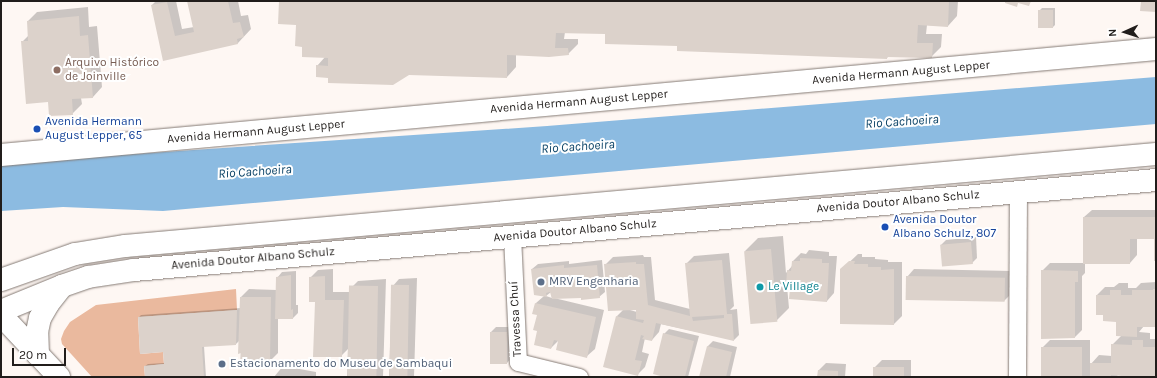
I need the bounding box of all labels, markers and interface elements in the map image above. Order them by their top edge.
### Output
north arrow [1105,12,1145,52]
text: N [1106,28,1119,37]
place label: Arquivo Histórico de Joinville [65,56,159,84]
street label: Avenida Hermann August Lepper [812,58,990,88]
marker: Arquivo Histórico de Joinville [52,65,62,75]
street label: Avenida Hermann August Lepper [490,87,668,117]
water label: Rio Cachoeira [865,112,939,132]
place label: Avenida Hermann August Lepper, 65 [45,115,142,143]
street label: Avenida Hermann August Lepper [167,117,345,147]
marker: Avenida Hermann August Lepper, 65 [32,124,42,134]
water label: Rio Cachoeira [541,137,615,157]
water label: Rio Cachoeira [218,162,292,182]
street label: Avenida Doutor Albano Schulz [816,188,980,216]
place label: Avenida Doutor Albano Schulz, 807 [893,213,996,241]
street label: Avenida Doutor Albano Schulz [493,217,657,245]
marker: Avenida Doutor Albano Schulz, 807 [880,222,890,232]
street label: Avenida Doutor Albano Schulz [171,245,335,273]
place label: MRV Engenharia [549,275,639,289]
marker: MRV Engenharia [536,277,546,287]
place label: Le Village [768,280,819,294]
street label: Travessa Chuí [507,281,525,357]
marker: Le Village [755,282,765,292]
scale bar [14,340,68,366]
text: 20 m [19,348,47,362]
place label: Estacionamento do Museu de Sambaqui [230,357,452,371]
marker: Estacionamento do Museu de Sambaqui [217,359,227,369]

